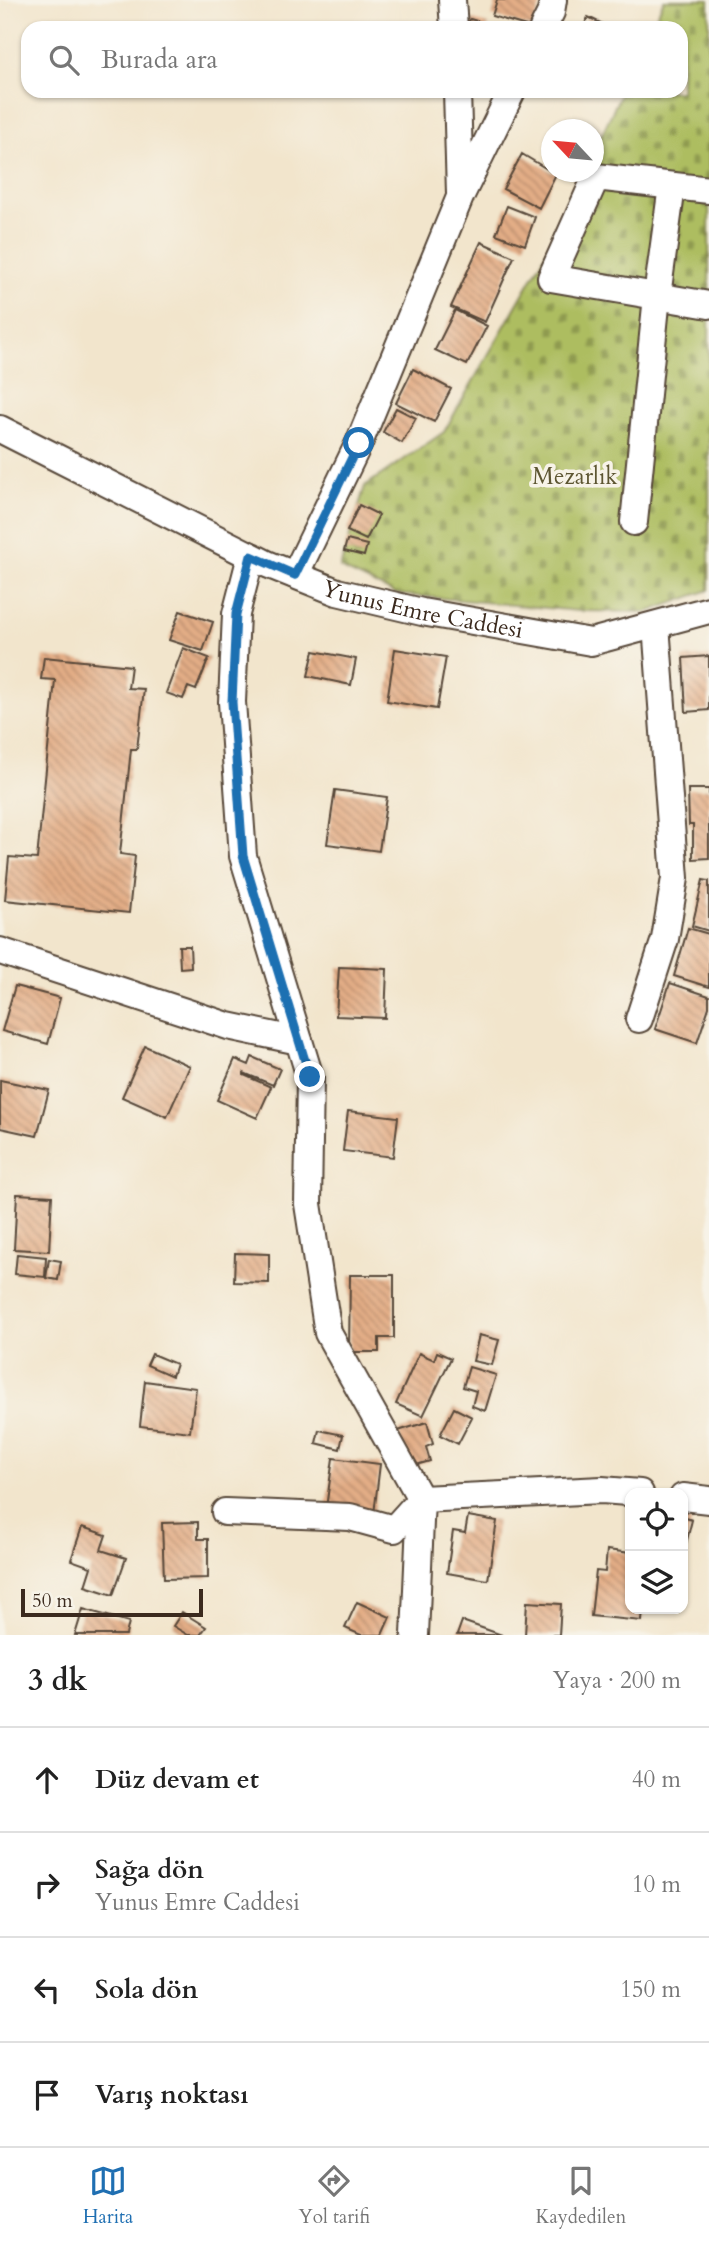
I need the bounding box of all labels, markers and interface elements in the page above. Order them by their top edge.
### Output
search box [21,21,688,98]
icon: search [45,41,83,79]
text: Burada ara [101,42,218,77]
north arrow [541,119,604,182]
route start [343,427,374,458]
park label: Mezarlık [532,461,618,492]
street label: Yunus Emre Caddesi [317,572,526,645]
route end [294,1061,325,1092]
map controls [625,1488,688,1614]
button: locate [625,1488,688,1551]
button: layers [625,1551,688,1614]
scale bar [21,1586,203,1618]
text: 50 m [32,1588,73,1614]
text: 3 dk [28,1660,87,1701]
text: Yaya · 200 m [553,1665,681,1696]
icon: ahead [28,1761,66,1799]
text: Düz devam et [95,1762,259,1797]
text: 40 m [632,1764,681,1795]
text: Sağa dön [95,1852,204,1887]
icon: right [28,1866,66,1904]
text: 10 m [632,1869,681,1900]
text: Yunus Emre Caddesi [95,1887,300,1918]
icon: left [28,1971,66,2009]
text: Sola dön [95,1972,198,2007]
text: 150 m [620,1974,681,2005]
icon: arrive [28,2076,66,2114]
text: Varış noktası [95,2077,248,2112]
tab: Harita [83,2162,133,2230]
tab: Yol tarifi [299,2162,370,2230]
tab: Kaydedilen [535,2162,626,2230]

